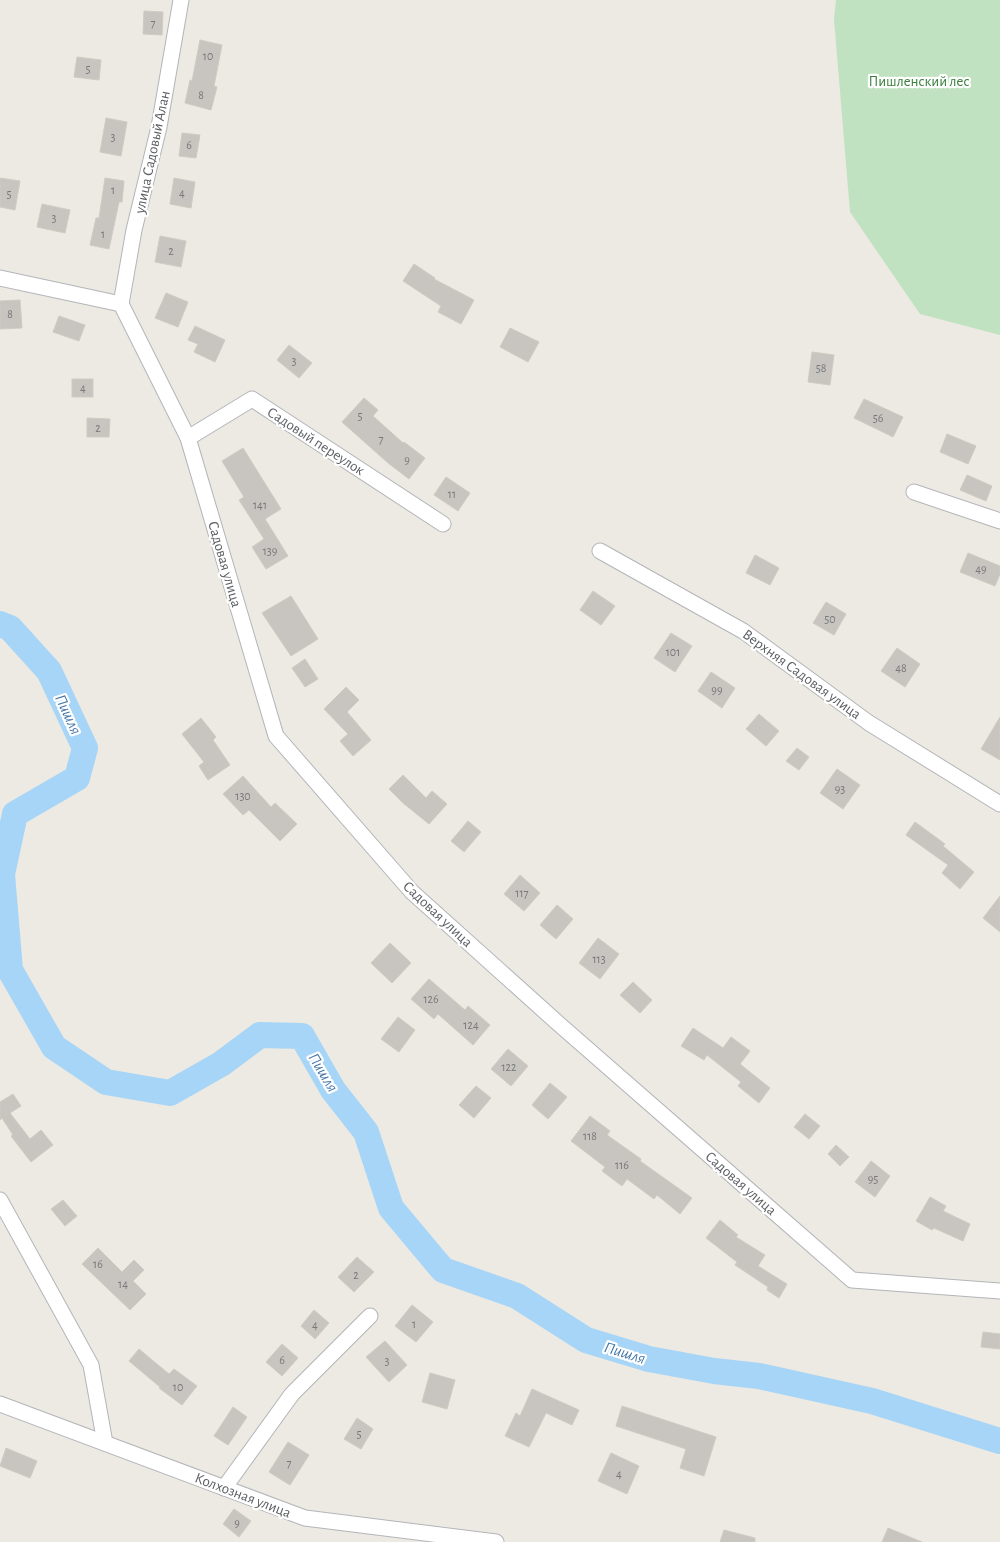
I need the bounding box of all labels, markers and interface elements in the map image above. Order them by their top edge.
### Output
house number: 7 [150,17,156,29]
house number: 10 [203,50,213,62]
house number: 5 [85,63,91,75]
park label: Пишленский лес [868,74,970,89]
street label: улица Садовый Алан [132,89,173,216]
house number: 8 [198,89,204,101]
house number: 3 [111,131,116,143]
house number: 6 [186,139,192,151]
house number: 1 [111,184,115,196]
house number: 4 [179,187,185,199]
house number: 5 [6,188,12,200]
house number: 3 [52,212,57,224]
house number: 1 [101,228,105,240]
house number: 2 [168,245,174,257]
house number: 8 [7,308,13,320]
house number: 3 [292,355,297,367]
house number: 58 [816,362,827,374]
house number: 4 [80,382,86,394]
street label: Садовый переулок [264,404,367,478]
house number: 5 [357,410,363,422]
house number: 56 [873,412,884,424]
house number: 2 [95,422,101,434]
house number: 7 [378,433,384,445]
house number: 9 [404,454,410,466]
house number: 11 [448,488,456,500]
house number: 141 [253,499,267,511]
street label: Садовая улица [205,519,244,609]
house number: 139 [263,545,278,557]
house number: 49 [975,563,987,575]
house number: 50 [824,613,836,625]
street label: Верхняя Садовая улица [740,627,864,722]
house number: 101 [666,646,680,658]
house number: 48 [895,662,907,674]
house number: 99 [711,684,723,696]
water label: Пишля [52,692,84,737]
house number: 93 [835,783,845,795]
house number: 130 [235,790,251,802]
street label: Садовая улица [400,879,475,950]
house number: 117 [515,887,529,899]
house number: 113 [592,953,606,965]
house number: 126 [423,993,439,1005]
house number: 124 [463,1019,479,1031]
water label: Пишля [305,1050,341,1095]
house number: 122 [501,1061,517,1073]
house number: 118 [583,1130,597,1142]
street label: Садовая улица [702,1149,779,1218]
house number: 116 [615,1159,629,1171]
house number: 95 [868,1173,878,1185]
house number: 16 [93,1258,103,1270]
house number: 2 [353,1269,359,1281]
house number: 14 [118,1278,128,1290]
house number: 1 [412,1318,416,1330]
house number: 4 [312,1319,318,1331]
water label: Пишля [602,1339,647,1367]
house number: 6 [279,1354,285,1366]
house number: 3 [385,1355,390,1367]
house number: 10 [173,1381,183,1393]
house number: 5 [356,1428,362,1440]
house number: 7 [286,1457,292,1469]
house number: 4 [616,1468,622,1480]
street label: Колхозная улица [193,1470,293,1521]
house number: 9 [234,1517,240,1529]

